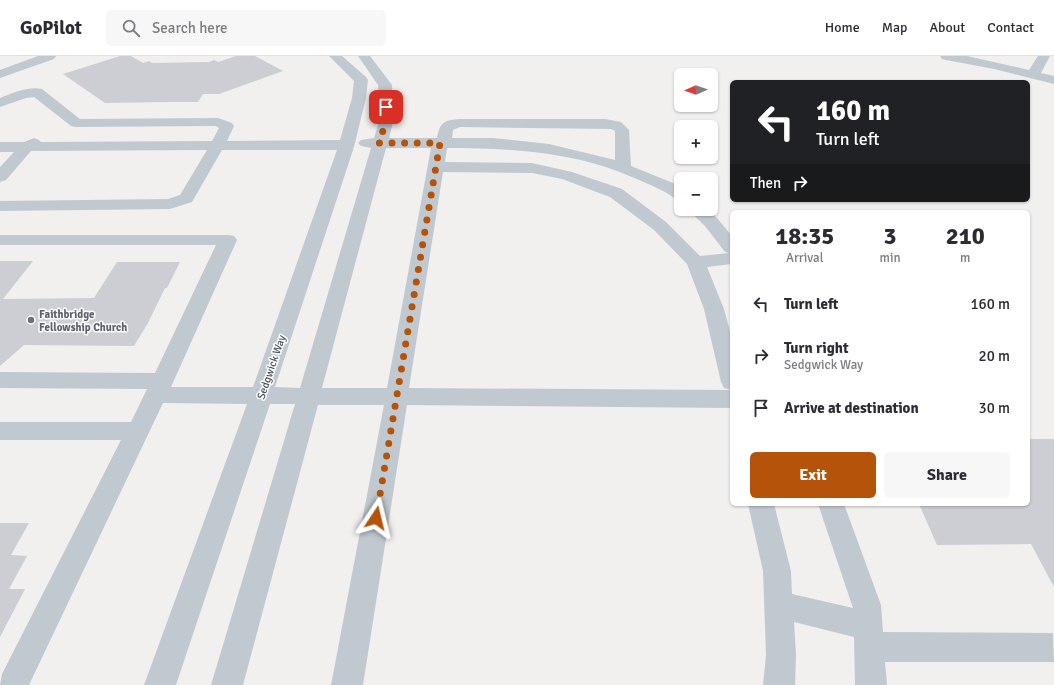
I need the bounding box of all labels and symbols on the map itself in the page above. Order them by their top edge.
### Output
north arrow [674,68,718,112]
pin [369,90,403,124]
place label: Faithbridge Fellowship Church [39,308,127,334]
marker: Faithbridge Fellowship Church [26,315,36,325]
street label: Sedgwick Way [254,333,289,401]
position arrow [355,497,397,539]

